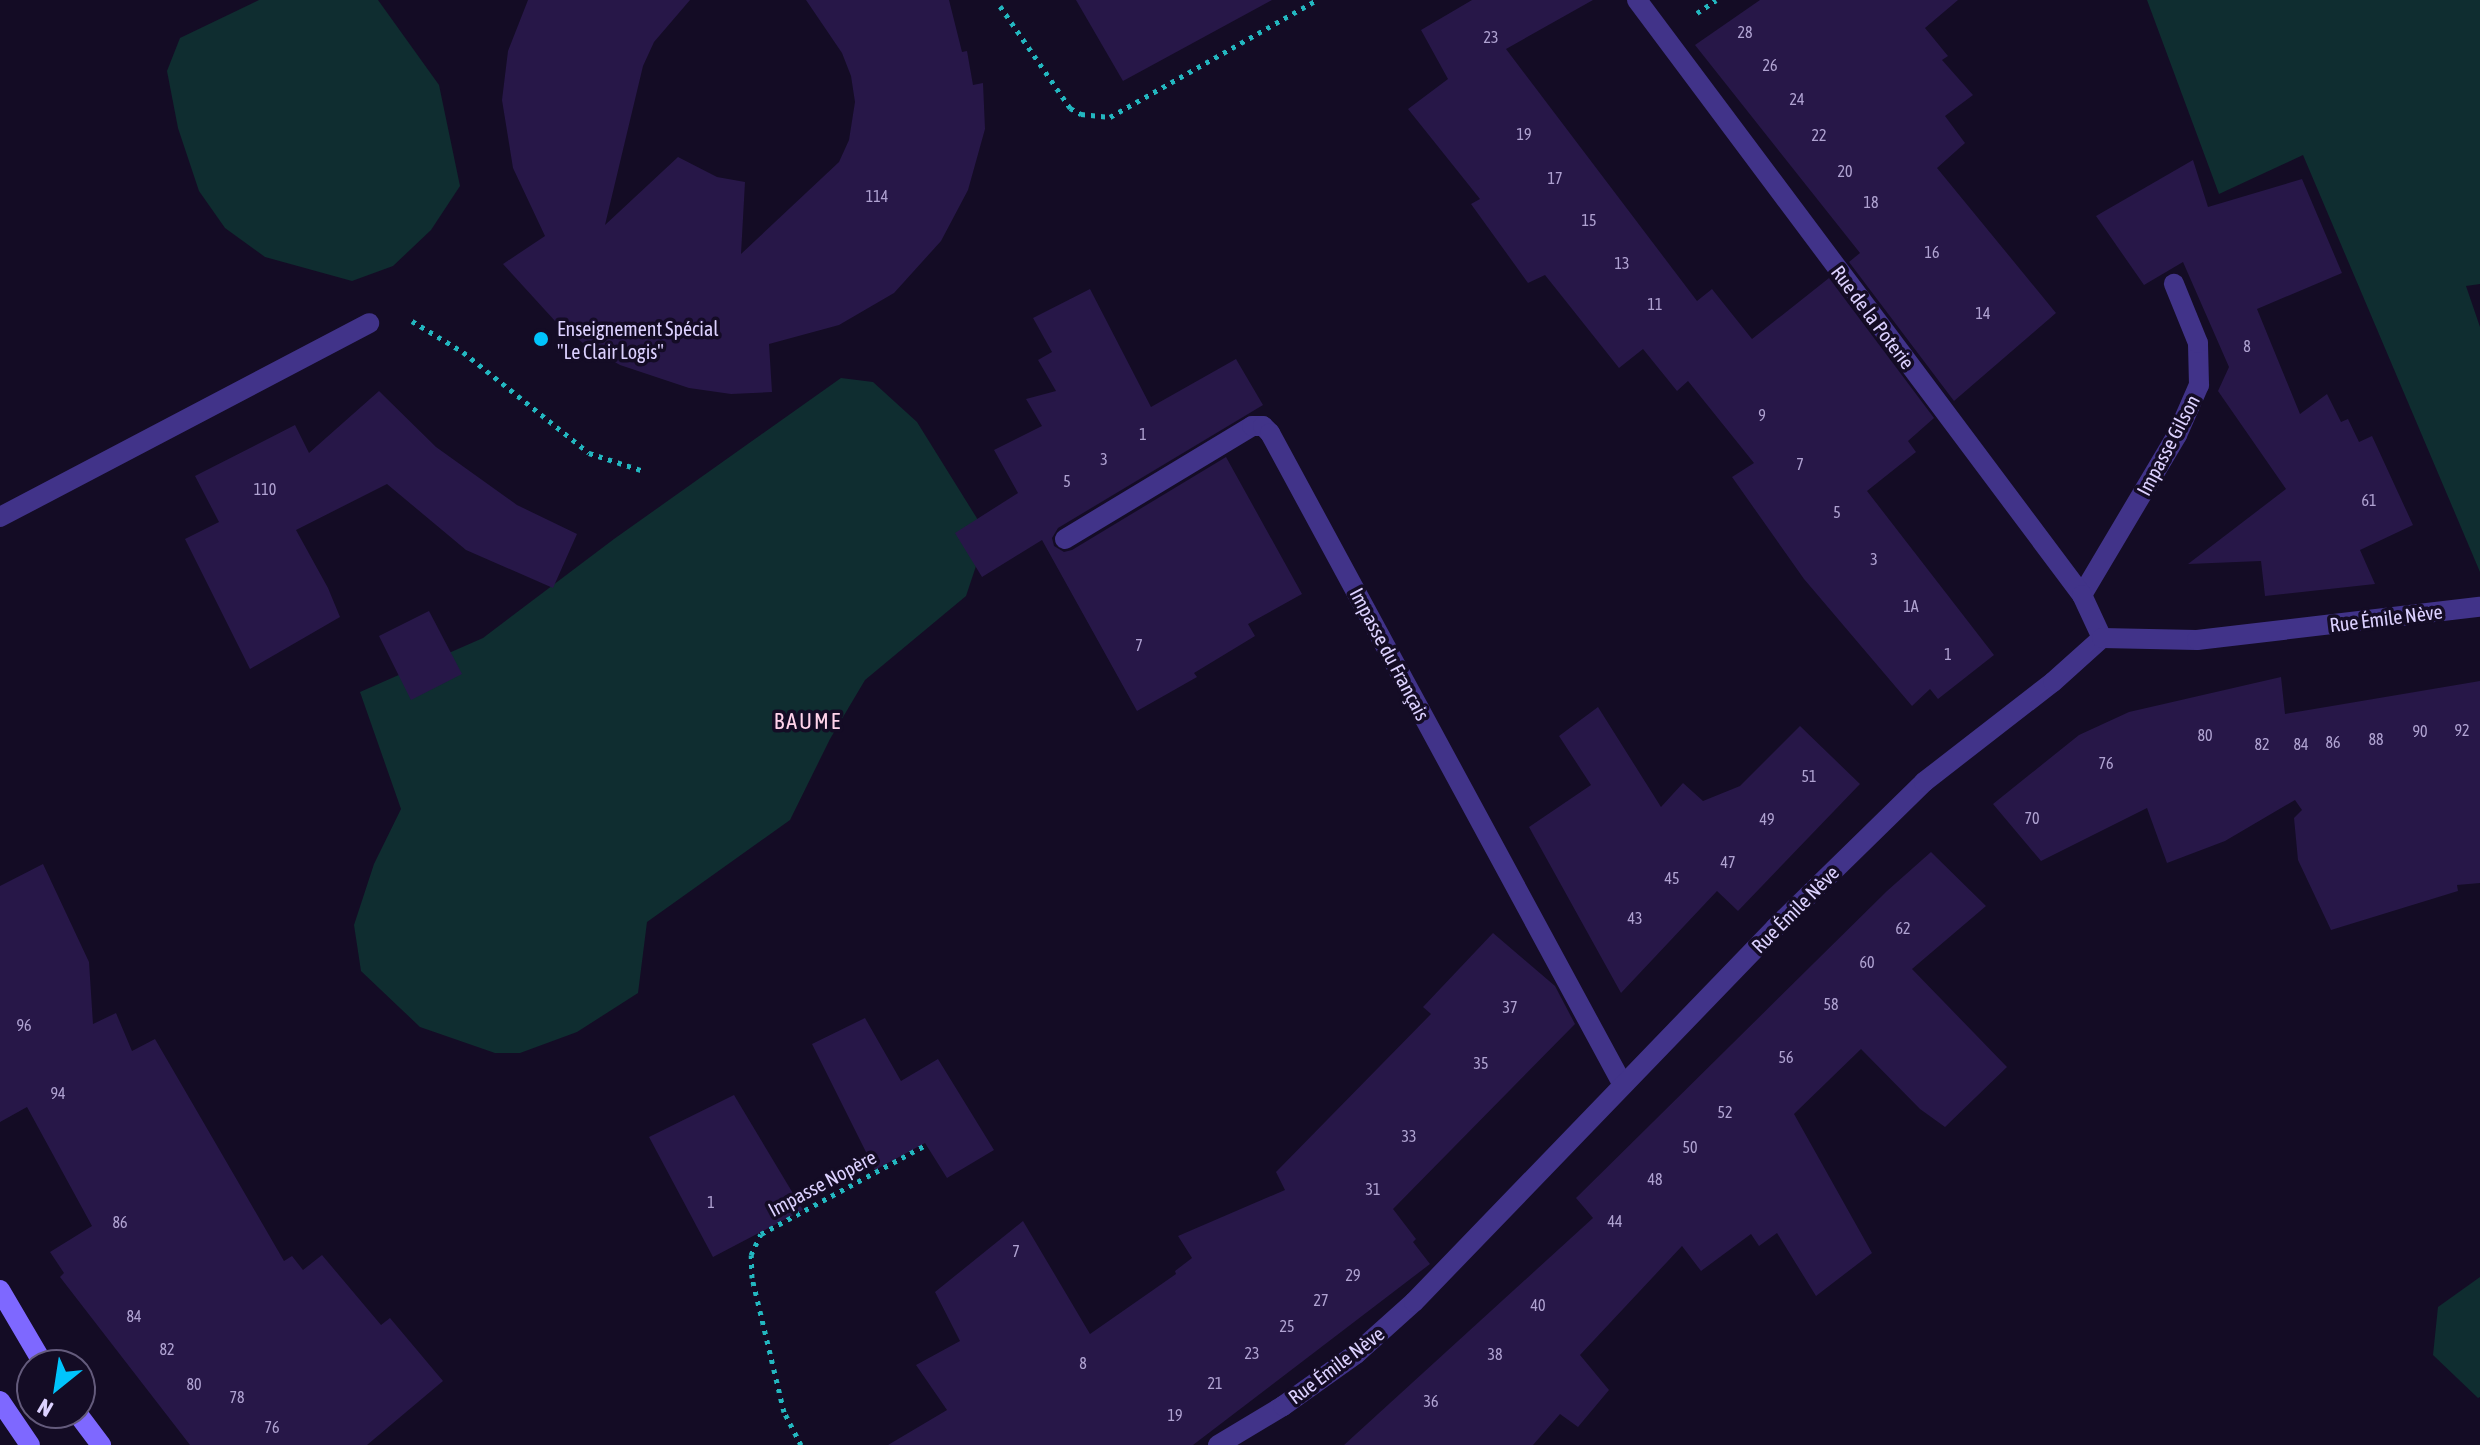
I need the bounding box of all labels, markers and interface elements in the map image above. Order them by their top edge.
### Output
house number: 28 [1737,22,1753,42]
house number: 23 [1483,27,1499,47]
house number: 26 [1762,55,1778,75]
house number: 24 [1789,89,1805,109]
house number: 19 [1516,124,1532,144]
house number: 22 [1811,125,1827,145]
house number: 20 [1837,161,1853,181]
house number: 17 [1547,168,1563,188]
house number: 114 [866,186,888,206]
house number: 18 [1863,192,1879,212]
house number: 15 [1581,210,1597,230]
house number: 16 [1924,242,1940,262]
house number: 13 [1614,253,1630,273]
street label: Rue de la Poterie [1826,261,1920,373]
house number: 11 [1647,294,1663,314]
house number: 14 [1975,303,1991,323]
place label: Enseignement Spécial "Le Clair Logis" [557,316,718,363]
marker: Enseignement Spécial "Le Clair Logis" [532,330,550,348]
house number: 8 [2243,336,2251,356]
street label: Impasse Gilson [2131,390,2205,500]
house number: 9 [1758,405,1766,425]
house number: 1 [1139,424,1147,444]
house number: 3 [1100,449,1108,469]
house number: 7 [1796,454,1804,474]
house number: 5 [1063,471,1071,491]
house number: 110 [254,479,276,499]
house number: 61 [2361,490,2377,510]
house number: 5 [1833,502,1841,522]
house number: 3 [1870,549,1878,569]
street label: Impasse du Français [1345,584,1435,724]
house number: 1A [1903,596,1919,616]
street label: Rue Émile Nève [2328,599,2444,637]
house number: 7 [1135,635,1143,655]
house number: 1 [1944,644,1952,664]
district label: BAUME [774,709,842,735]
house number: 92 [2454,720,2470,740]
house number: 90 [2412,721,2428,741]
house number: 80 [2197,725,2213,745]
house number: 88 [2368,729,2384,749]
house number: 86 [2325,732,2341,752]
house number: 82 [2254,734,2270,754]
house number: 84 [2293,734,2309,754]
house number: 76 [2098,753,2114,773]
house number: 51 [1801,766,1817,786]
house number: 70 [2024,808,2040,828]
house number: 49 [1759,809,1775,829]
house number: 47 [1720,852,1736,872]
street label: Rue Émile Nève [1746,860,1844,958]
house number: 45 [1664,868,1680,888]
house number: 43 [1627,908,1643,928]
house number: 62 [1895,918,1911,938]
house number: 60 [1859,952,1875,972]
house number: 58 [1823,994,1839,1014]
house number: 37 [1502,997,1518,1017]
house number: 96 [16,1015,32,1035]
house number: 56 [1778,1047,1794,1067]
house number: 35 [1473,1053,1489,1073]
house number: 94 [50,1083,66,1103]
house number: 52 [1717,1102,1733,1122]
house number: 33 [1401,1126,1417,1146]
house number: 50 [1682,1137,1698,1157]
street label: Impasse Nopère [764,1144,880,1222]
house number: 48 [1647,1169,1663,1189]
house number: 31 [1365,1179,1381,1199]
house number: 1 [707,1192,715,1212]
house number: 44 [1607,1211,1623,1231]
house number: 86 [112,1212,128,1232]
house number: 7 [1012,1241,1020,1261]
house number: 29 [1345,1265,1361,1285]
house number: 27 [1313,1290,1329,1310]
house number: 40 [1530,1295,1546,1315]
house number: 84 [126,1306,142,1326]
house number: 25 [1279,1316,1295,1336]
street label: Rue Émile Nève [1283,1321,1389,1409]
house number: 82 [159,1339,175,1359]
house number: 23 [1244,1343,1260,1363]
house number: 38 [1487,1344,1503,1364]
north arrow [16,1349,96,1429]
house number: 8 [1079,1353,1087,1373]
house number: 21 [1207,1373,1223,1393]
house number: 80 [186,1374,202,1394]
house number: 78 [229,1387,245,1407]
house number: 36 [1423,1391,1439,1411]
text: N [33,1394,57,1423]
house number: 19 [1167,1405,1183,1425]
house number: 76 [264,1417,280,1437]

